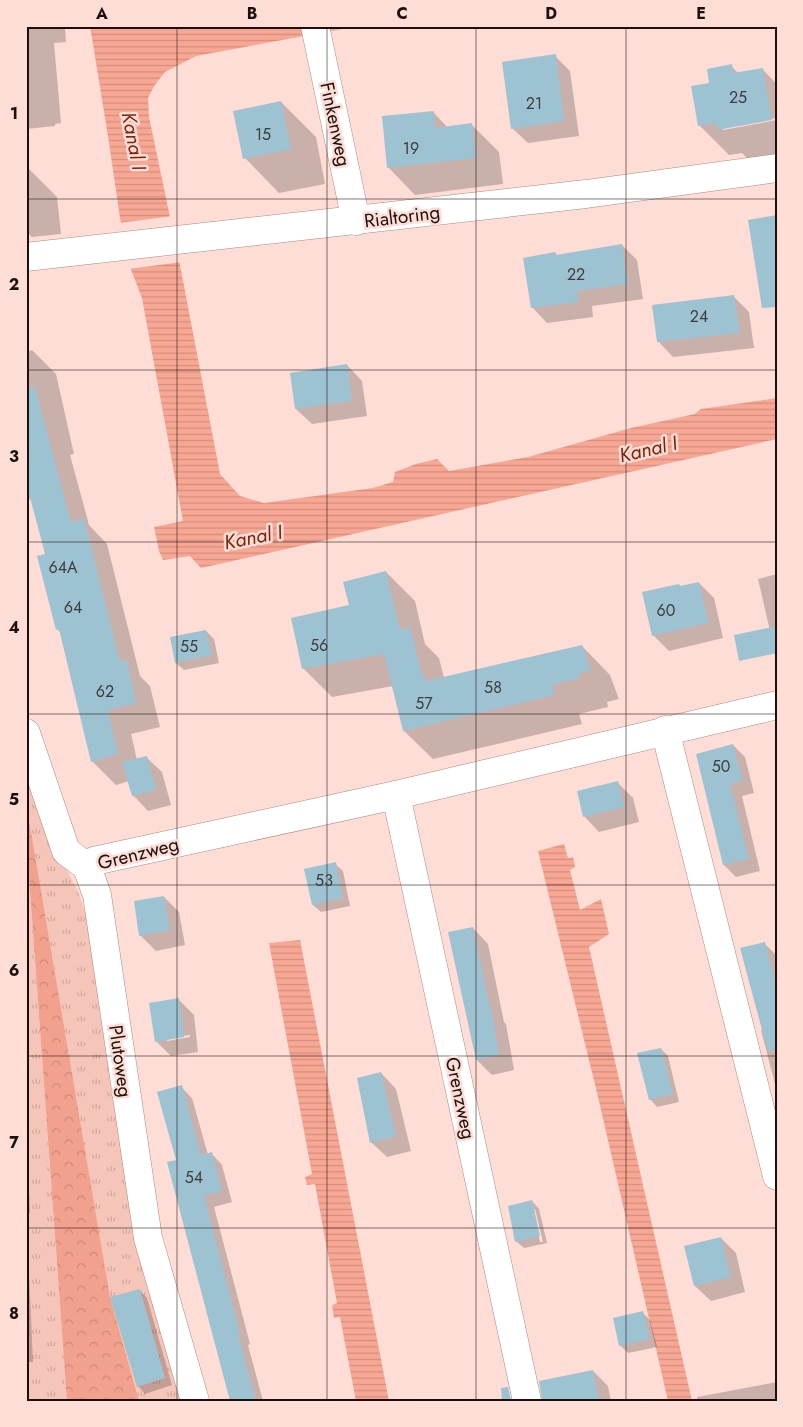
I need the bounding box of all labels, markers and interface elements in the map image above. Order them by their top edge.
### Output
text: A [95,2,108,25]
text: B [247,2,257,25]
text: C [396,2,408,25]
text: D [545,2,557,25]
text: E [696,2,706,25]
street label: Finkenweg [313,80,358,169]
house number: 25 [729,86,747,109]
house number: 21 [526,92,542,115]
text: 1 [10,102,18,125]
water label: Kanal I [114,110,154,174]
house number: 15 [255,123,271,146]
house number: 19 [403,137,419,160]
street label: Rialtoring [363,198,442,235]
house number: 22 [567,263,585,286]
text: 2 [9,273,19,296]
house number: 24 [690,305,708,328]
water label: Kanal I [616,429,681,470]
text: 3 [9,445,19,468]
water label: Kanal I [222,517,286,557]
house number: 64A [48,556,78,579]
house number: 64 [64,596,82,619]
house number: 60 [657,599,675,622]
text: 4 [8,616,20,639]
house number: 56 [310,634,328,657]
house number: 55 [180,635,198,658]
house number: 58 [484,676,502,699]
house number: 62 [96,680,114,703]
house number: 57 [415,692,433,715]
house number: 50 [712,755,730,778]
text: 5 [9,788,19,811]
street label: Grenzweg [95,830,182,877]
house number: 53 [315,869,333,892]
text: 6 [9,959,19,982]
street label: Plutoweg [102,1023,139,1099]
street label: Grenzweg [439,1055,482,1142]
text: 7 [9,1131,19,1154]
house number: 54 [185,1166,203,1189]
text: 8 [9,1302,19,1325]

